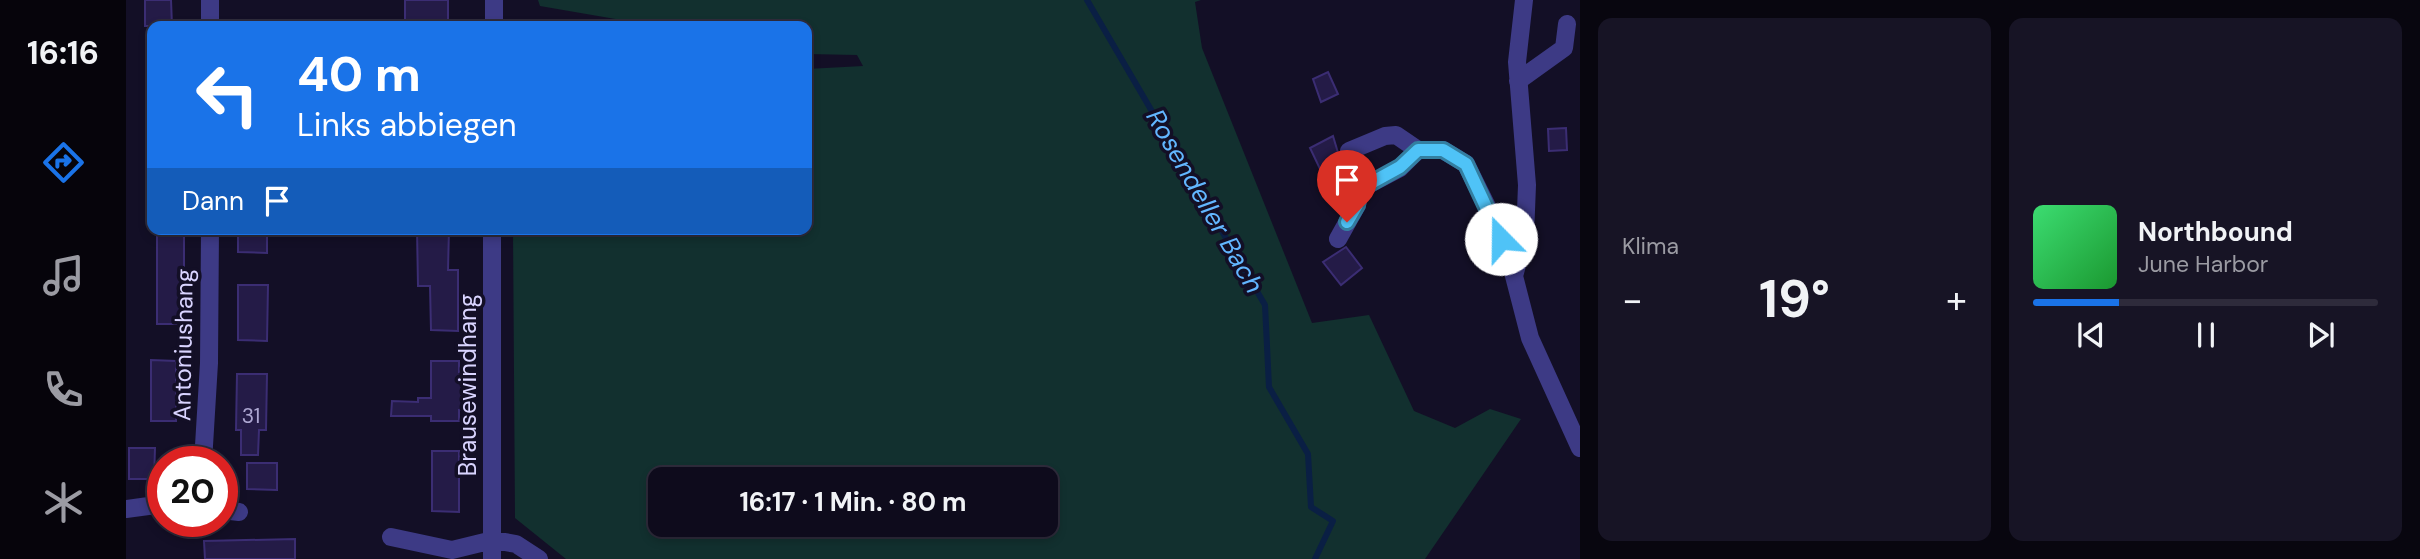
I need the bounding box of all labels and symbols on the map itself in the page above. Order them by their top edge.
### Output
water label: Rosendeller Bach [1138,103,1272,299]
pin [1317,150,1377,222]
position arrow [1464,202,1538,276]
street label: Antoniushang [166,269,200,421]
street label: Brausewindhang [452,294,483,476]
house number: 31 [242,402,260,430]
speed limit sign: 20 [147,446,238,537]

